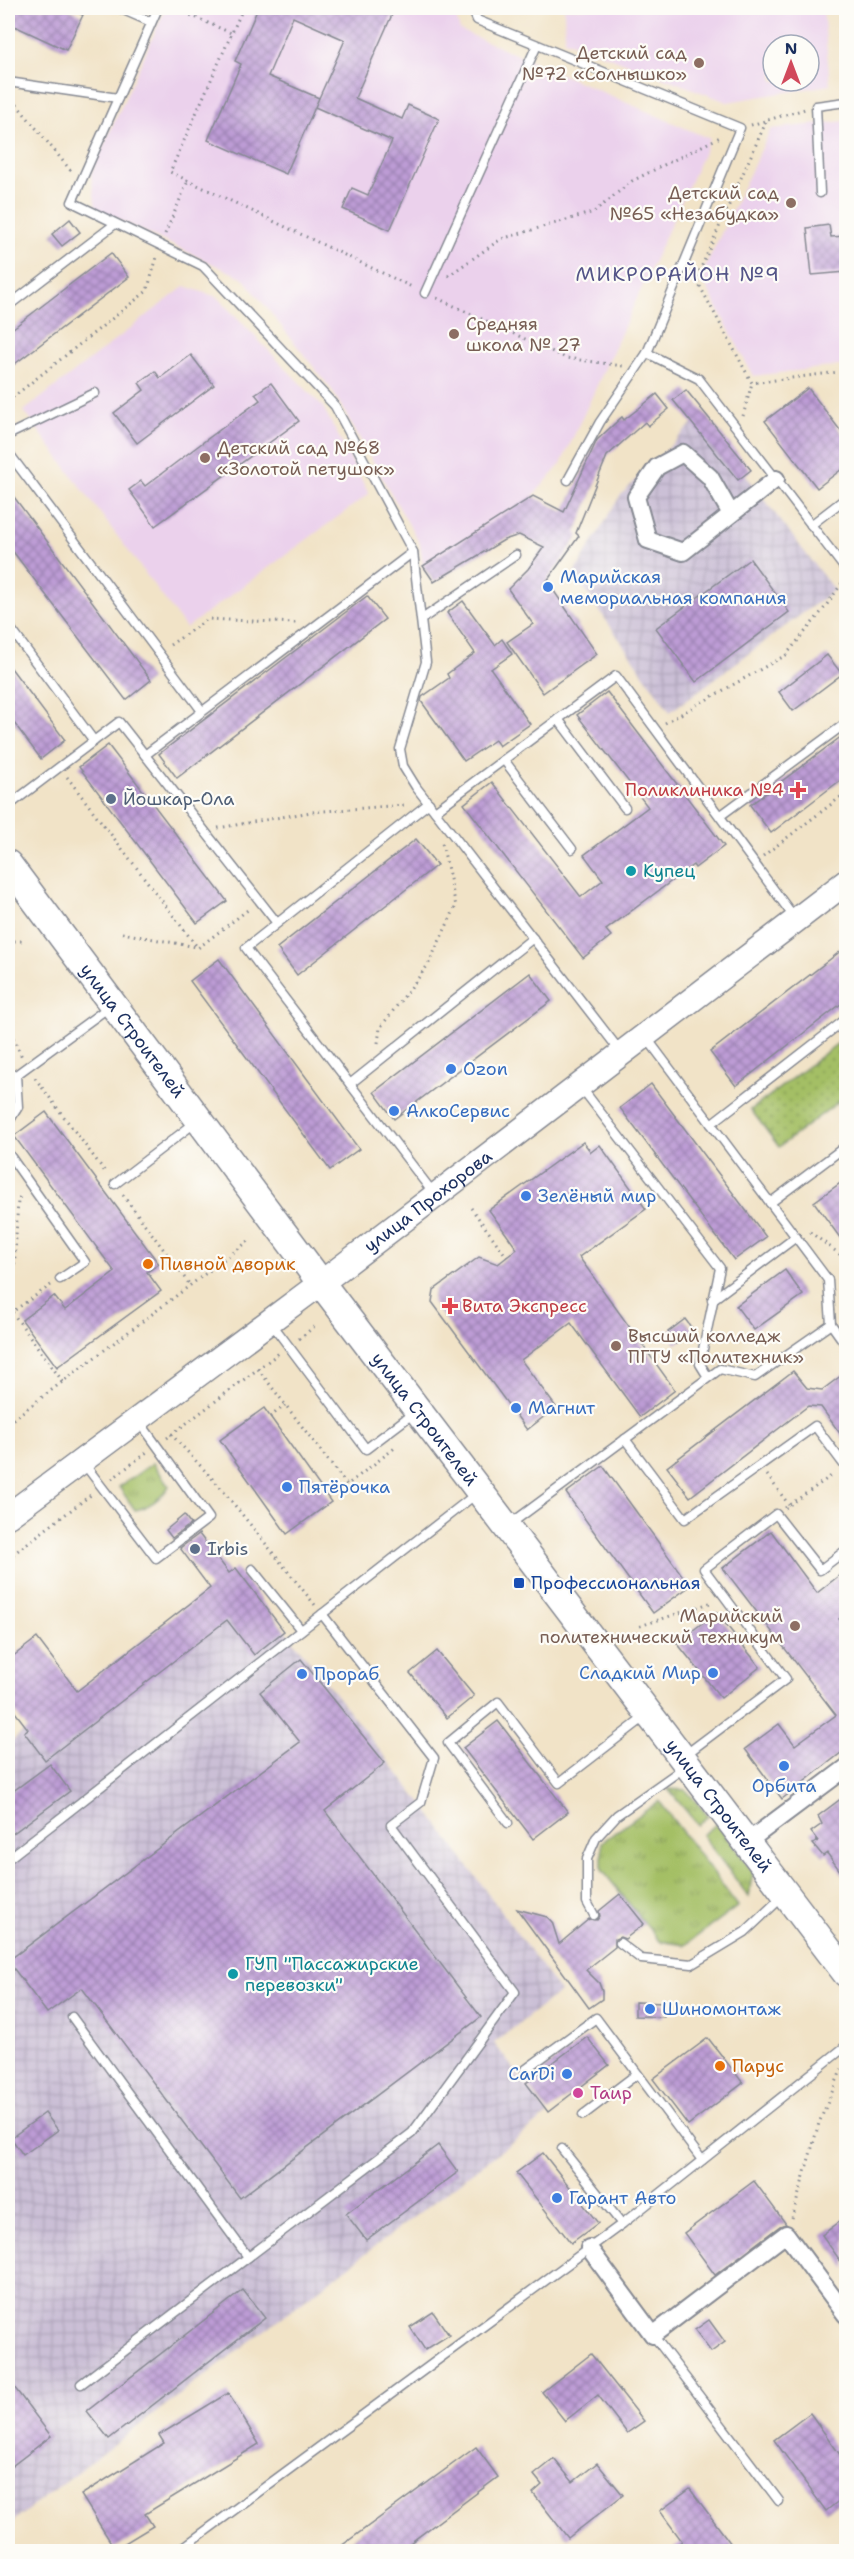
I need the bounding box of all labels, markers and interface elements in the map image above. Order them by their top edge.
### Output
north arrow [761,33,821,93]
text: N [785,38,797,59]
place label: Детский сад №72 «Солнышко» [522,41,688,86]
marker: Детский сад №72 «Солнышко» [692,56,706,70]
place label: Детский сад №65 «Незабудка» [610,181,780,226]
marker: Детский сад №65 «Незабудка» [784,196,798,210]
district label: МИКРОРАЙОН №9 [575,261,781,287]
place label: Средняя школа № 27 [466,312,581,357]
marker: Средняя школа № 27 [447,327,461,341]
place label: Детский сад №68 «Золотой петушок» [217,436,395,481]
marker: Детский сад №68 «Золотой петушок» [198,451,212,465]
place label: Марийская мемориальная компания [560,565,787,610]
marker: Марийская мемориальная компания [541,580,555,594]
place label: Поликлиника №4 [625,778,784,802]
marker: Поликлиника №4 [789,781,807,799]
place label: Йошкар-Ола [123,787,234,811]
marker: Йошкар-Ола [104,792,118,806]
place label: Купец [643,859,695,883]
marker: Купец [624,864,638,878]
street label: улица Строителей [74,959,191,1103]
place label: Ozon [463,1057,508,1081]
marker: Ozon [444,1062,458,1076]
place label: АлкоСервис [406,1099,510,1123]
marker: АлкоСервис [387,1104,401,1118]
street label: улица Прохорова [359,1144,497,1258]
place label: Зелёный мир [538,1184,656,1208]
marker: Зелёный мир [519,1189,533,1203]
place label: Пивной дворик [160,1252,296,1276]
marker: Пивной дворик [141,1257,155,1271]
place label: Вита Экспресс [462,1294,587,1318]
marker: Вита Экспресс [443,1299,457,1313]
place label: Высший колледж ПГТУ «Политехник» [628,1324,804,1369]
marker: Высший колледж ПГТУ «Политехник» [609,1339,623,1353]
street label: улица Строителей [366,1347,483,1491]
place label: Магнит [528,1396,596,1420]
marker: Магнит [509,1401,523,1415]
place label: Пятёрочка [299,1475,390,1499]
marker: Пятёрочка [280,1480,294,1494]
place label: Irbis [207,1537,248,1561]
marker: Irbis [188,1542,202,1556]
place label: Профессиональная [531,1571,701,1595]
marker: Профессиональная [512,1576,526,1590]
place label: Марийский политехнический техникум [540,1604,783,1649]
marker: Марийский политехнический техникум [788,1619,802,1633]
place label: Сладкий Мир [579,1661,701,1685]
place label: Прораб [314,1662,379,1686]
marker: Сладкий Мир [706,1666,720,1680]
marker: Прораб [295,1667,309,1681]
street label: улица Строителей [660,1734,778,1878]
marker: Орбита [777,1759,791,1773]
place label: Орбита [752,1774,816,1798]
place label: ГУП "Пассажирские перевозки" [245,1952,419,1997]
marker: ГУП "Пассажирские перевозки" [226,1967,240,1981]
place label: Шиномонтаж [662,1997,781,2021]
marker: Шиномонтаж [643,2002,657,2016]
place label: Парус [732,2054,784,2078]
marker: Парус [713,2059,727,2073]
place label: CarDi [508,2062,555,2086]
marker: CarDi [560,2067,574,2081]
place label: Таир [590,2081,632,2105]
marker: Таир [571,2086,585,2100]
place label: Гарант Авто [569,2186,676,2210]
marker: Гарант Авто [550,2191,564,2205]

